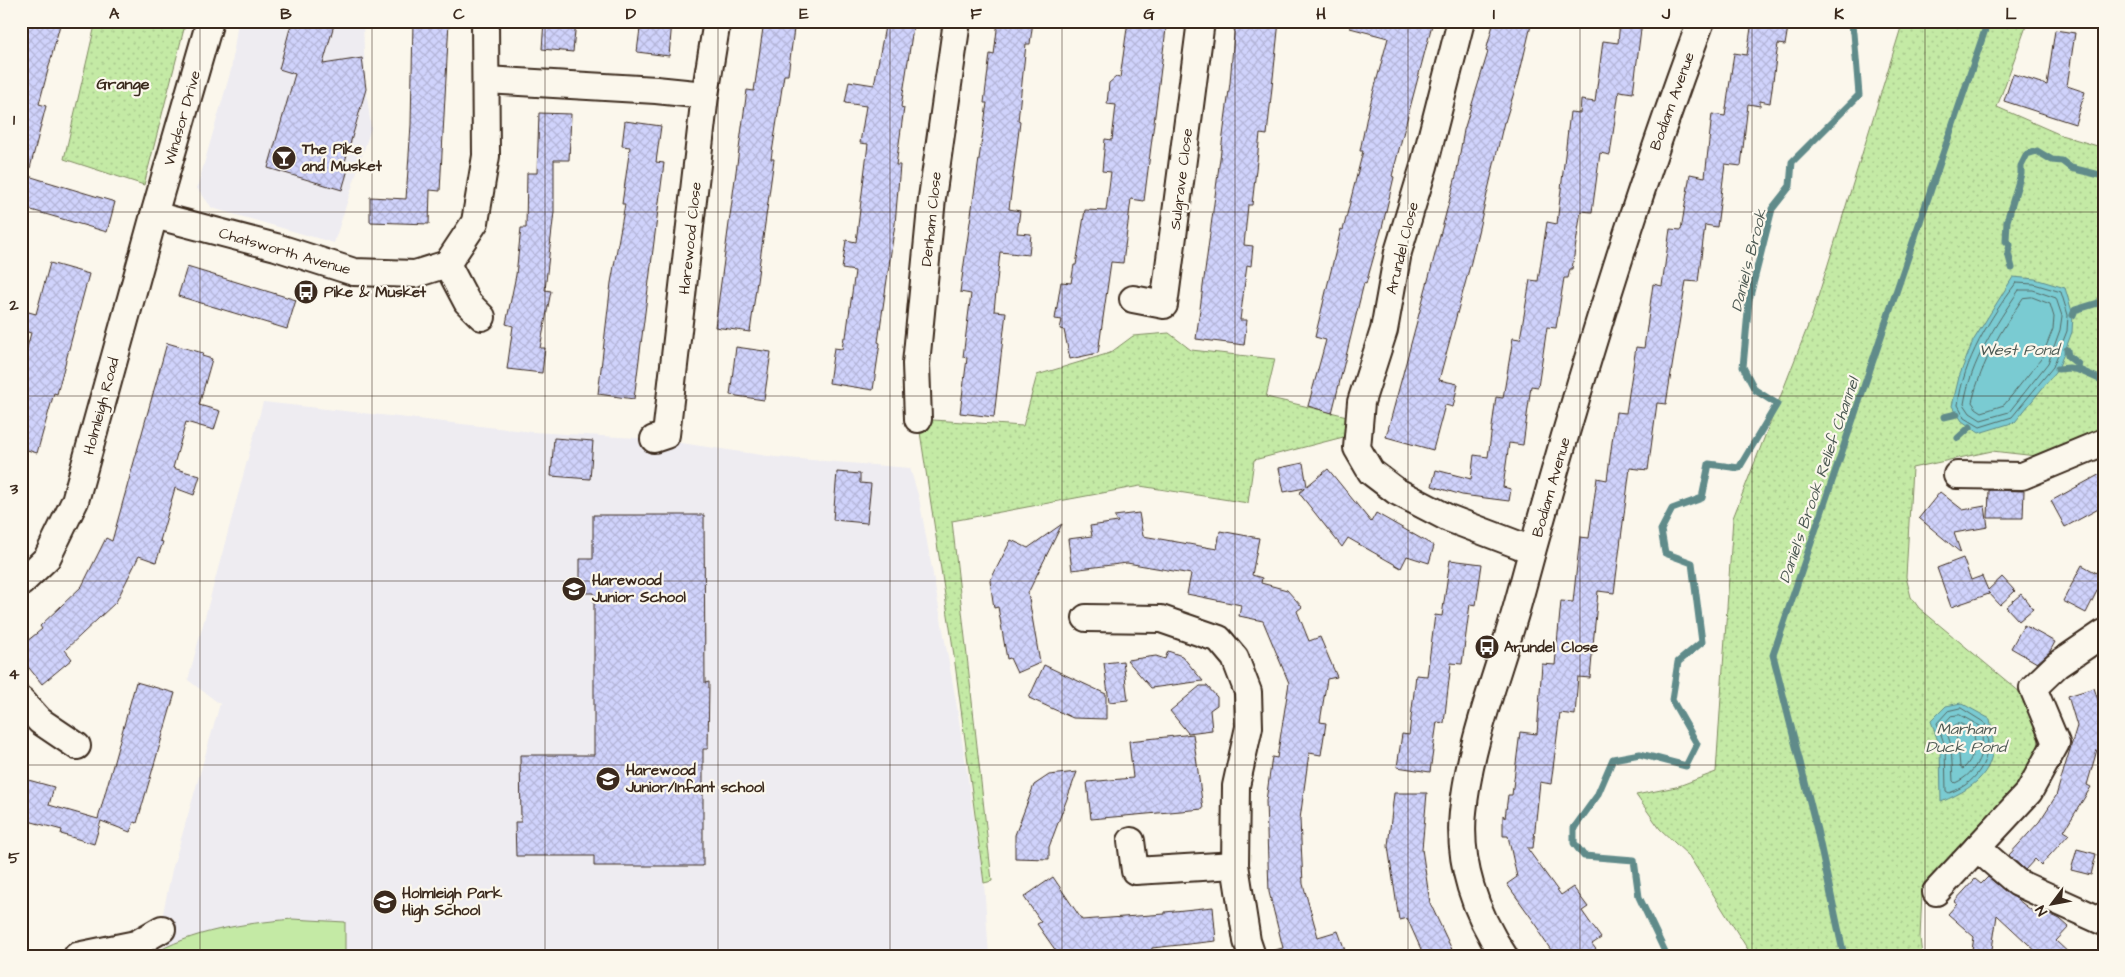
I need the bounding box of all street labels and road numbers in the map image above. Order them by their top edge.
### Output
street label: Bodiam Avenue [1645,49,1700,153]
street label: Windsor Drive [159,68,206,168]
street label: Sulgrave Close [1165,127,1199,231]
street label: Denham Close [916,171,947,267]
street label: Harewood Close [674,181,707,295]
street label: Arundel Close [1381,200,1424,296]
street label: Chatsworth Avenue [216,223,353,280]
street label: Holmleigh Road [78,355,126,457]
street label: Bodiam Avenue [1527,435,1576,540]

